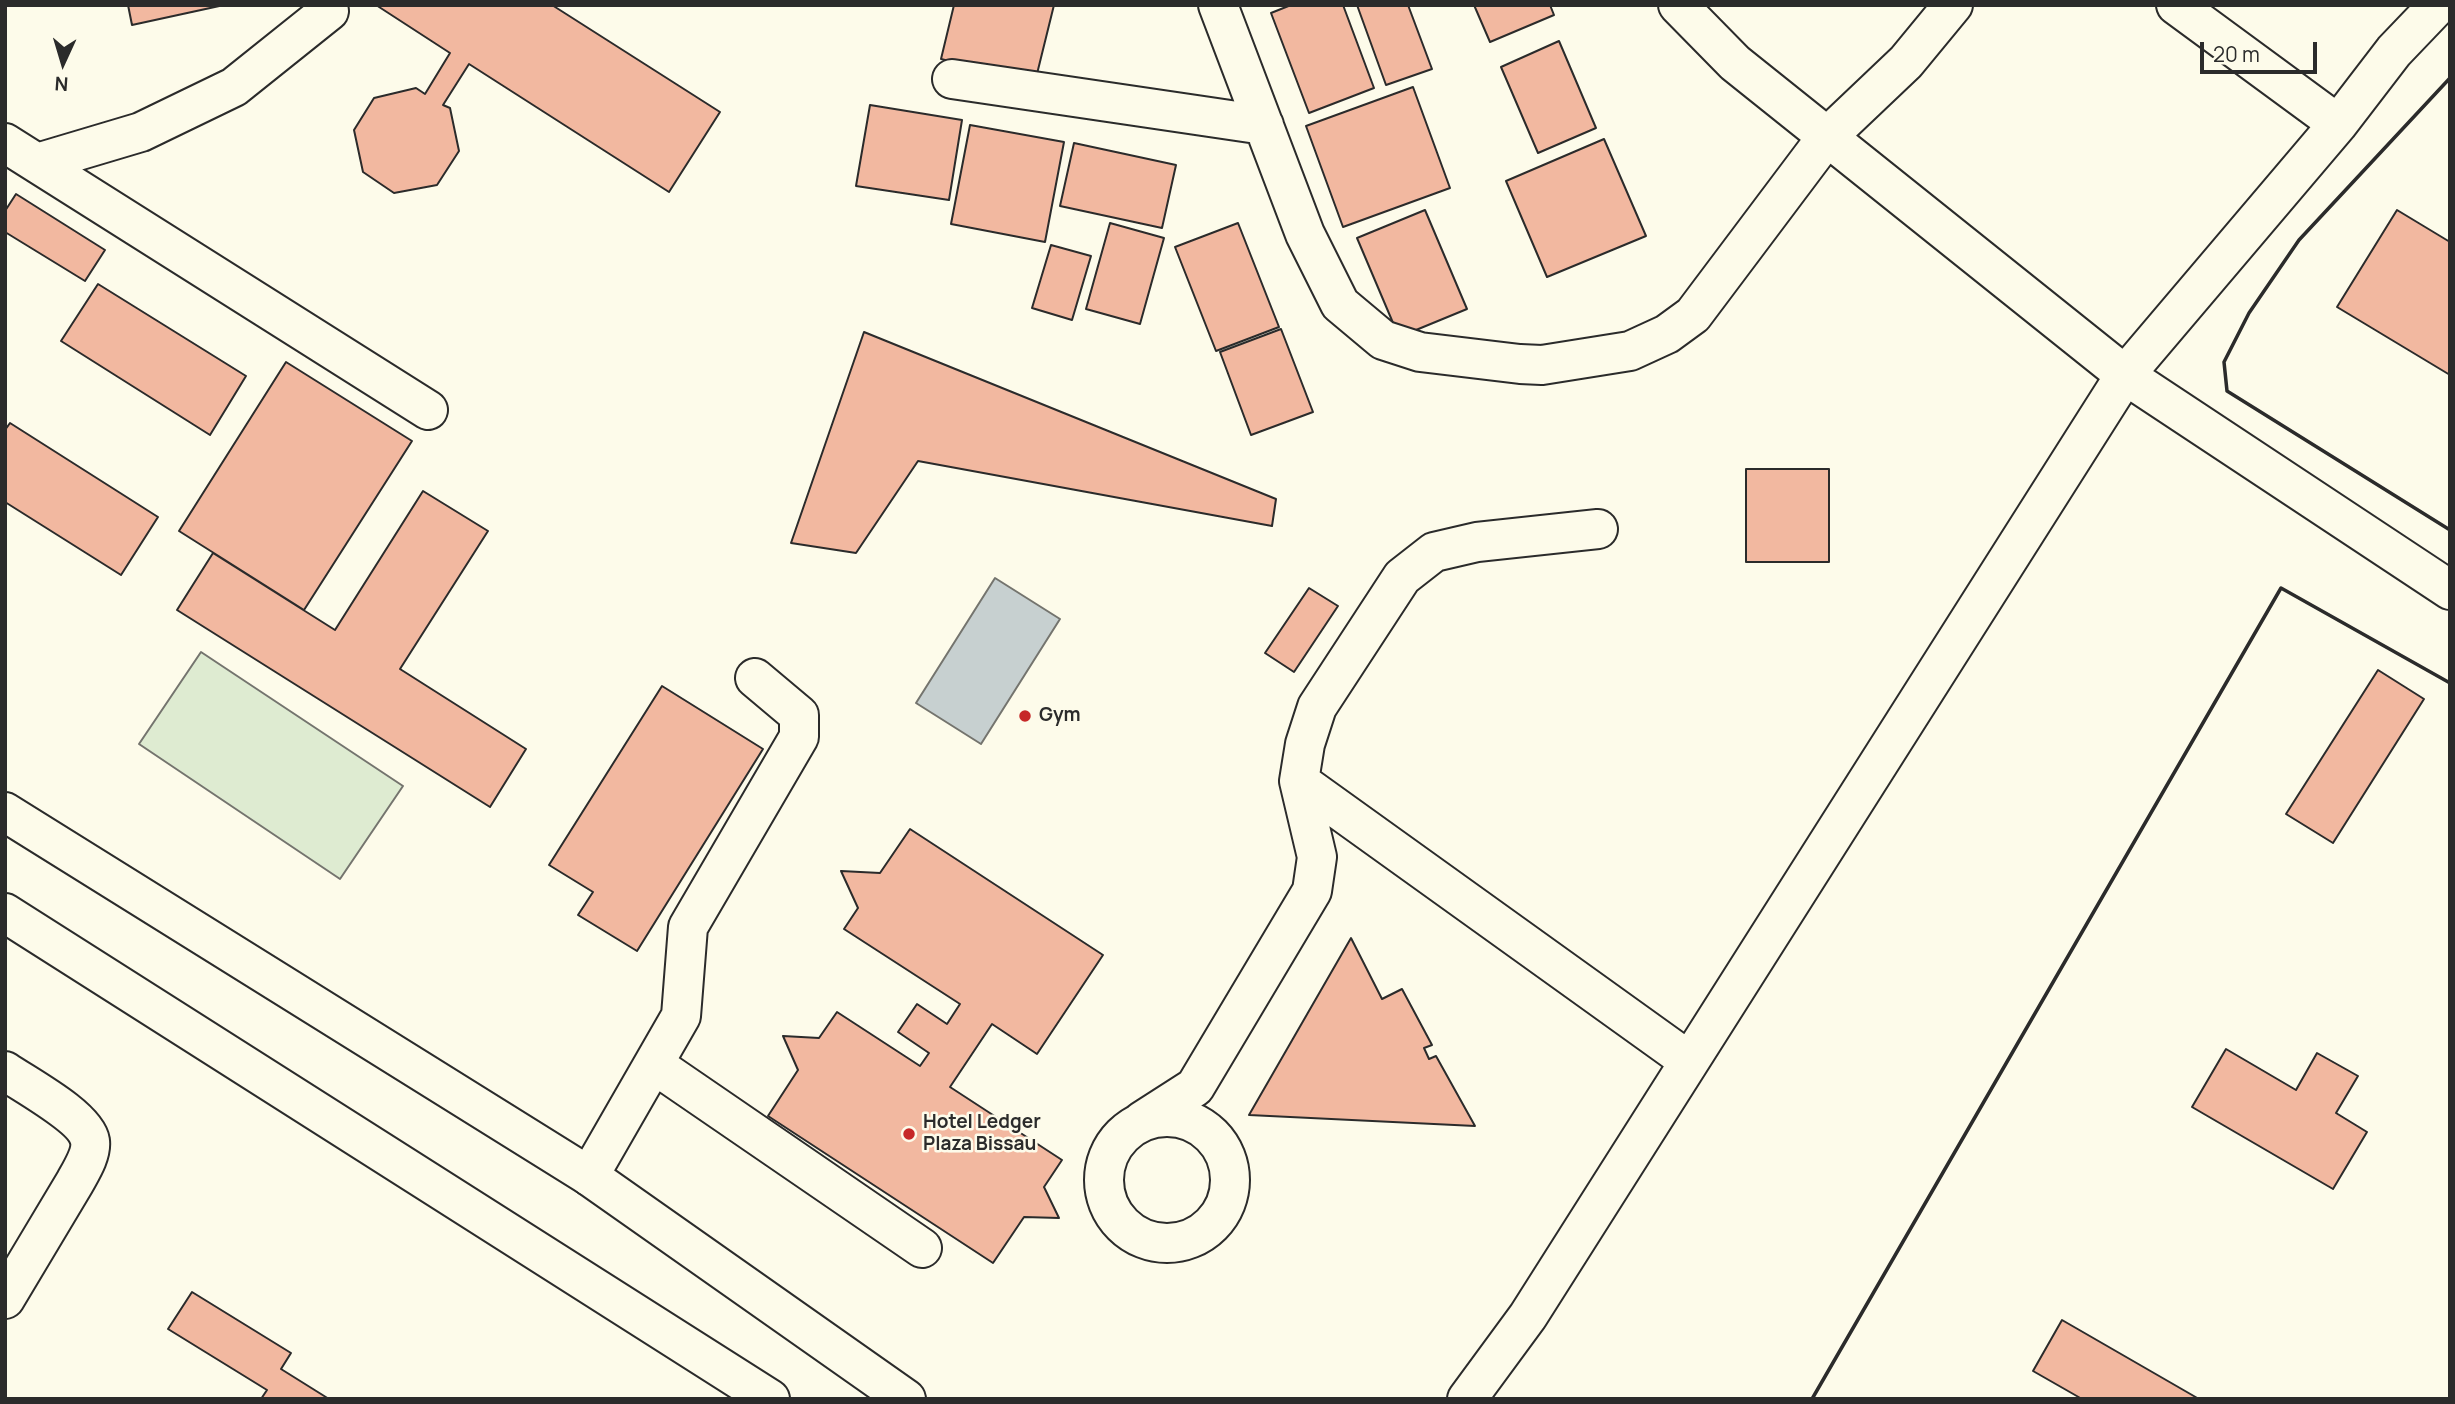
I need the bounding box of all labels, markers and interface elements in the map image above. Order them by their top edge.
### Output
north arrow [28,28,98,98]
scale bar [2203,28,2320,72]
text: 20 m [2213,40,2260,68]
text: N [54,71,69,97]
place label: Gym [1039,705,1081,727]
marker: Gym [1017,708,1033,724]
place label: Hotel Ledger Plaza Bissau [923,1112,1041,1156]
marker: Hotel Ledger Plaza Bissau [901,1126,917,1142]

